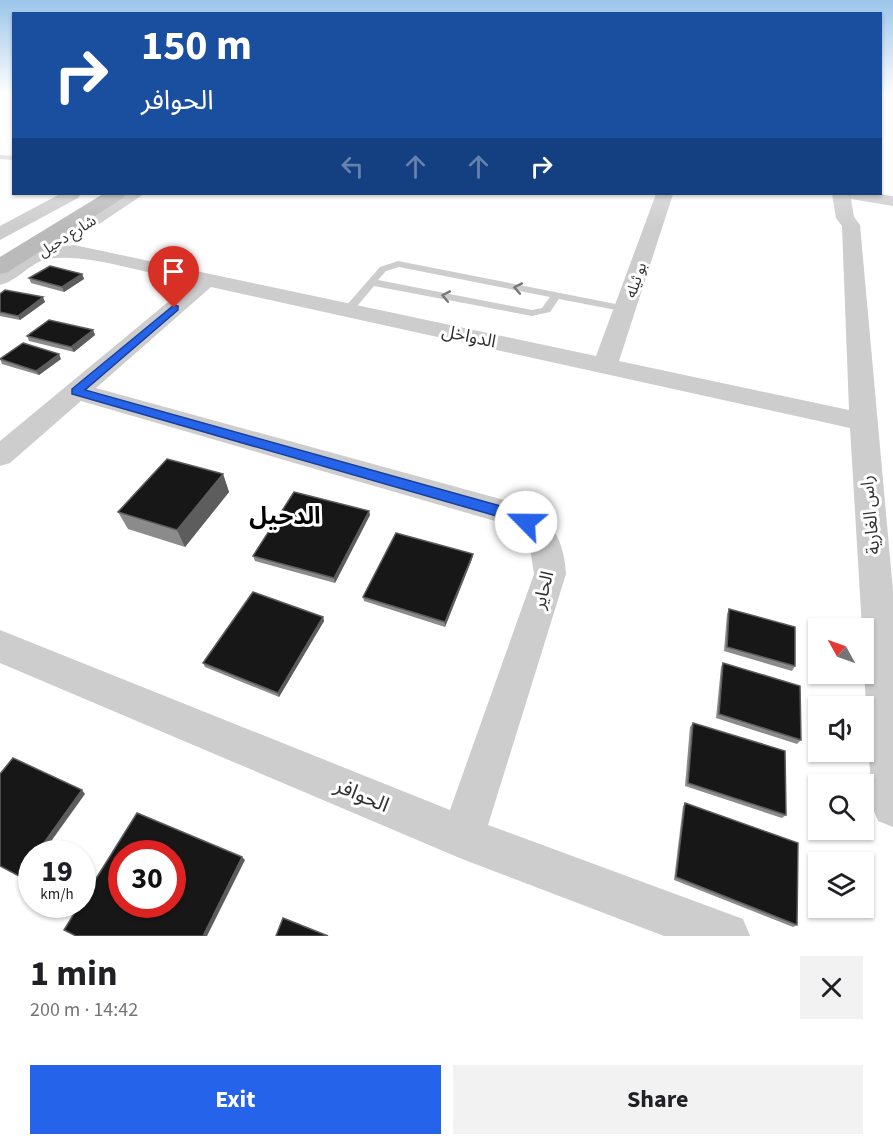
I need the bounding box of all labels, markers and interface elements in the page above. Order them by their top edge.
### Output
text: 150 m [141,16,252,76]
icon: right [42,36,120,114]
text: الحوافر [141,81,214,120]
icon: left [336,150,369,183]
icon: ahead [399,150,432,183]
icon: ahead [462,150,495,183]
icon: right [525,150,558,183]
street label: شارع دحيل [34,210,101,263]
pin [148,246,199,308]
icon: arrive [157,255,190,288]
street label: بو ثيله [621,260,652,301]
one-way arrow [513,282,523,295]
one-way arrow [441,290,451,303]
street label: الدواخل [440,319,498,354]
street label: راس الغارية [855,474,886,556]
position arrow [494,490,558,554]
district label: الدحيل [249,499,321,534]
street label: الحاير [526,569,560,613]
north arrow [808,618,874,684]
map controls [808,618,874,918]
button: sound [808,696,874,762]
street label: الحوافر [329,770,394,820]
button: search [808,774,874,840]
speed limit sign: 30 [108,840,186,918]
text: 19 [41,850,73,893]
button: layers [808,852,874,918]
text: km/h [40,884,74,905]
text: 1 min [30,948,118,999]
button: close [800,956,863,1019]
text: 200 m · 14:42 [30,996,138,1024]
button: Exit [30,1065,441,1134]
button: Share [453,1065,863,1134]

